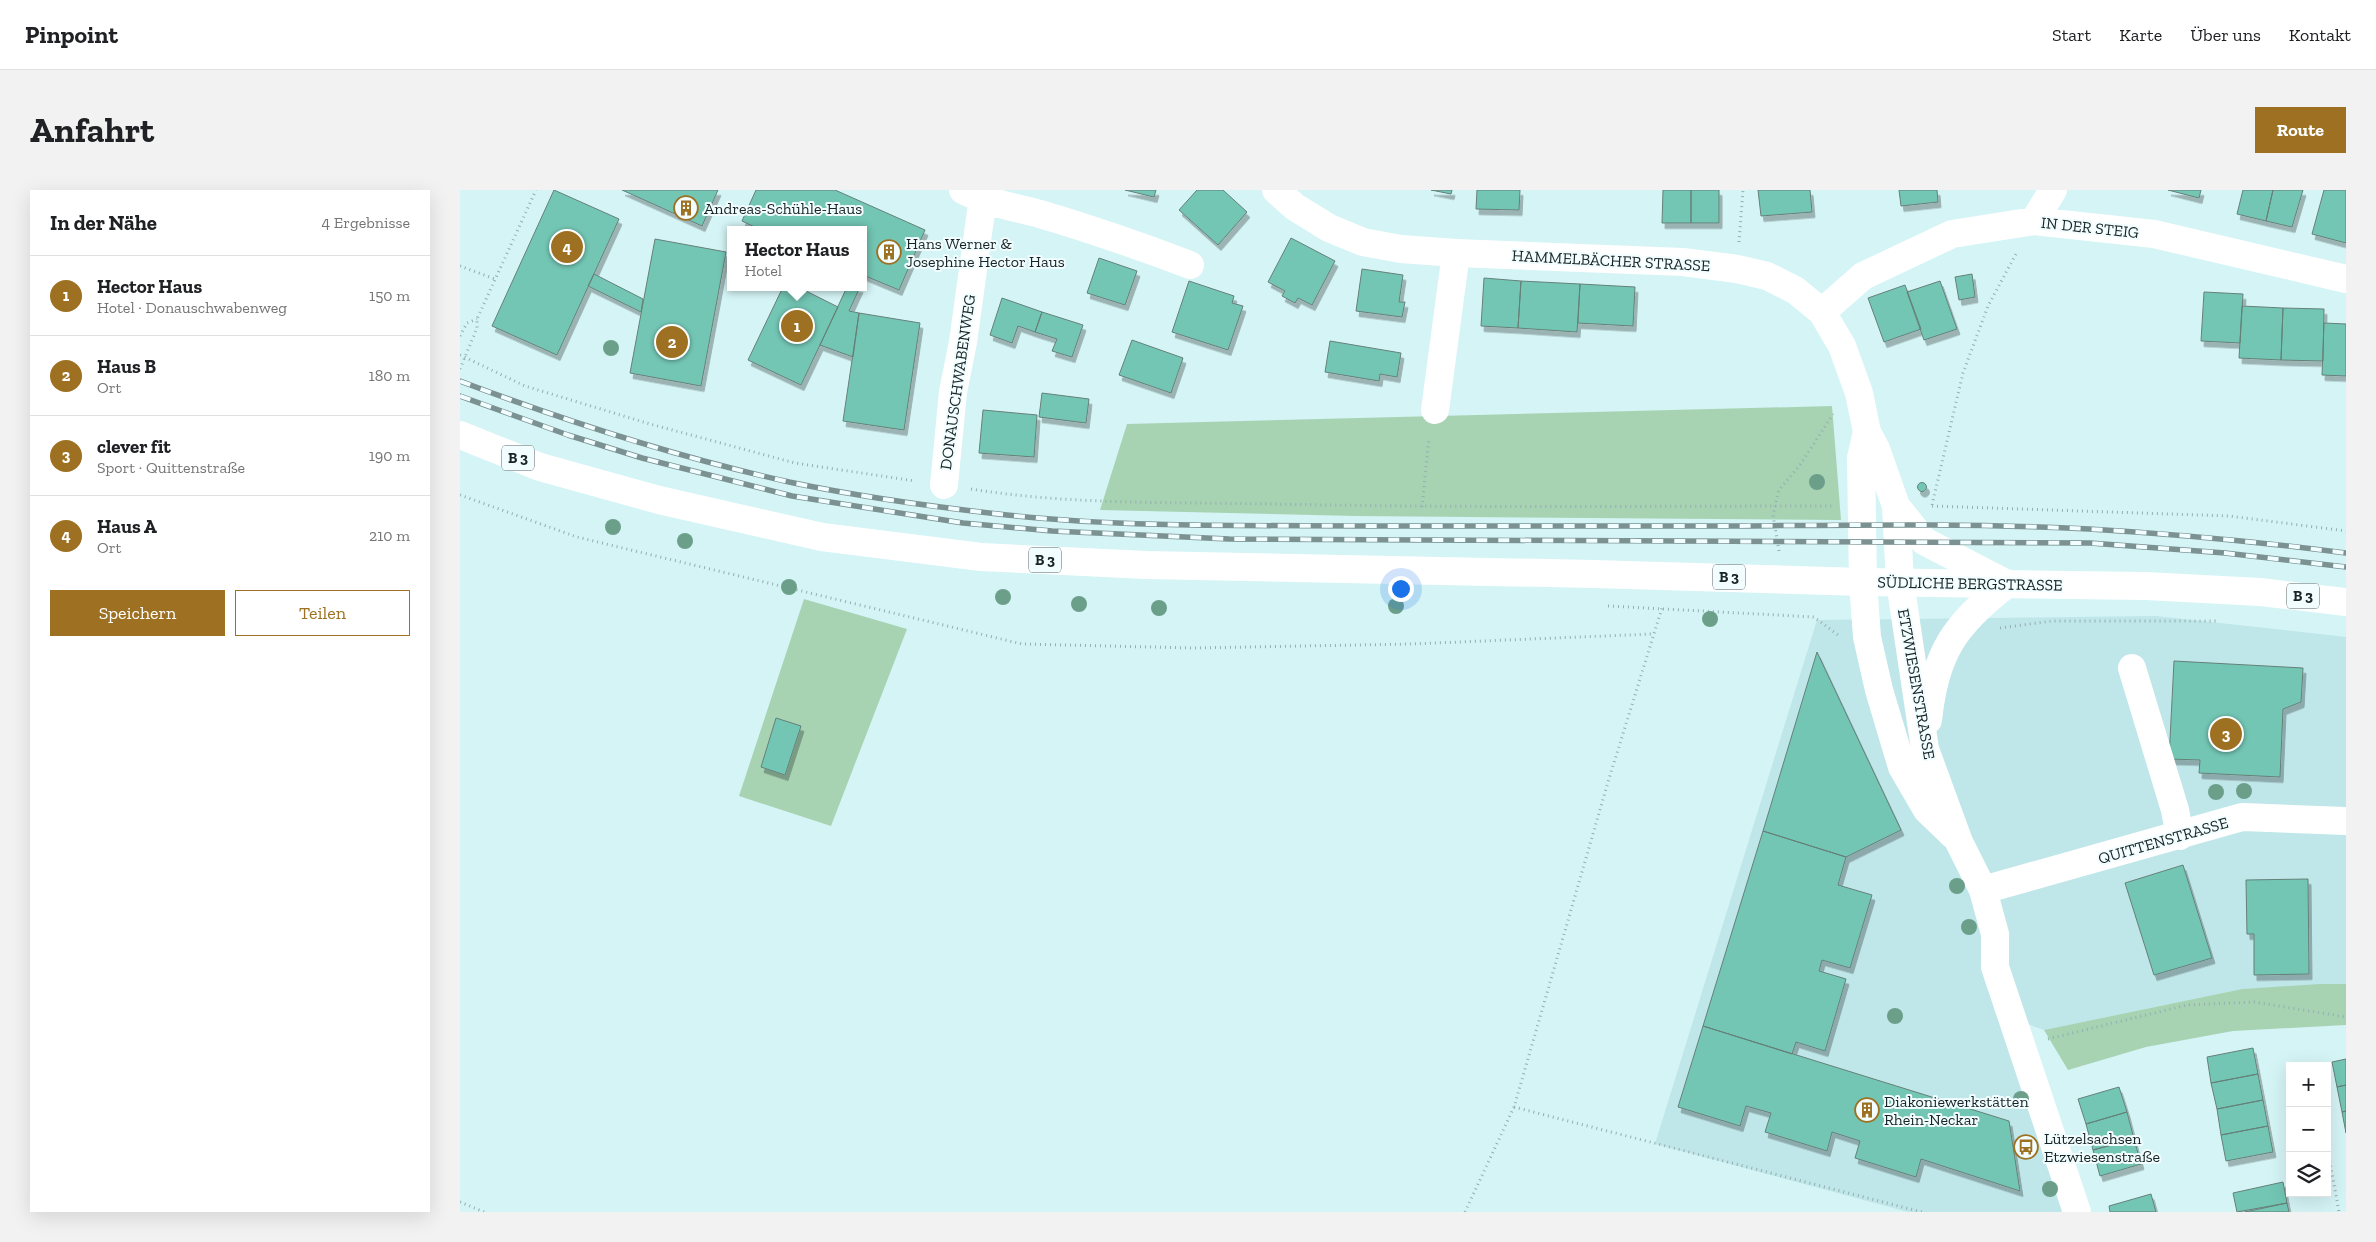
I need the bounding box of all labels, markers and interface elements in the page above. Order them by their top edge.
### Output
text: Pinpoint [25,20,118,49]
text: Start [2052,24,2091,46]
text: Karte [2119,24,2162,46]
text: Über uns [2190,24,2261,46]
text: Kontakt [2289,24,2351,46]
button: Route [2255,107,2346,153]
text: Anfahrt [30,109,154,151]
building icon: Andreas-Schühle-Haus [673,195,699,221]
place label: Andreas-Schühle-Haus [704,199,862,218]
text: In der Nähe [50,210,157,235]
text: 4 Ergebnisse [322,213,410,232]
street label: IN DER STEIG [2040,213,2140,242]
popup [727,226,867,291]
pin: 4 [551,228,583,266]
place label: Hans Werner & Josephine Hector Haus [906,234,1065,271]
text: Hector Haus [744,238,850,261]
building icon: Hans Werner & Josephine Hector Haus [876,239,902,265]
street label: HAMMELBÄCHER STRASSE [1511,246,1711,275]
text: Hotel [744,261,782,280]
text: Hector Haus [97,275,202,298]
text: 1 [63,286,69,305]
text: 150 m [369,286,410,305]
street label: DONAUSCHWABENWEG [936,293,979,471]
text: Hotel · Donauschwabenweg [97,298,287,317]
pin: 1 [781,307,813,345]
pin: 2 [656,323,688,361]
text: Haus B [97,355,156,378]
text: 2 [62,366,70,385]
text: 180 m [369,366,410,385]
text: Ort [97,378,121,397]
text: clever fit [97,435,171,458]
text: 3 [62,446,70,465]
text: 190 m [369,446,410,465]
road number: B 3 [502,446,534,470]
text: Sport · Quittenstraße [97,458,245,477]
text: Haus A [97,515,157,538]
text: 4 [61,526,71,545]
text: 210 m [369,526,410,545]
text: Ort [97,538,121,557]
road number: B 3 [1029,548,1061,572]
road number: B 3 [1713,564,1745,590]
street label: SÜDLICHE BERGSTRASSE [1877,572,2063,595]
your location [1388,576,1414,602]
road number: B 3 [2287,584,2319,608]
button: Speichern [50,590,225,636]
button: Teilen [235,590,410,636]
street label: ETZWIESENSTRASSE [1894,607,1939,761]
pin: 3 [2210,715,2242,753]
street label: QUITTENSTRASSE [2096,813,2230,868]
map controls [2286,1062,2331,1197]
button: + [2286,1062,2331,1107]
place label: Diakoniewerkstätten Rhein-Neckar [1884,1092,2029,1129]
building icon: Diakoniewerkstätten Rhein-Neckar [1854,1097,1880,1123]
button: − [2286,1107,2331,1152]
place label: Lützelsachsen Etzwiesenstraße [2044,1129,2160,1166]
bus stop icon: Lützelsachsen Etzwiesenstraße [2013,1134,2039,1160]
button: layers [2286,1152,2331,1197]

